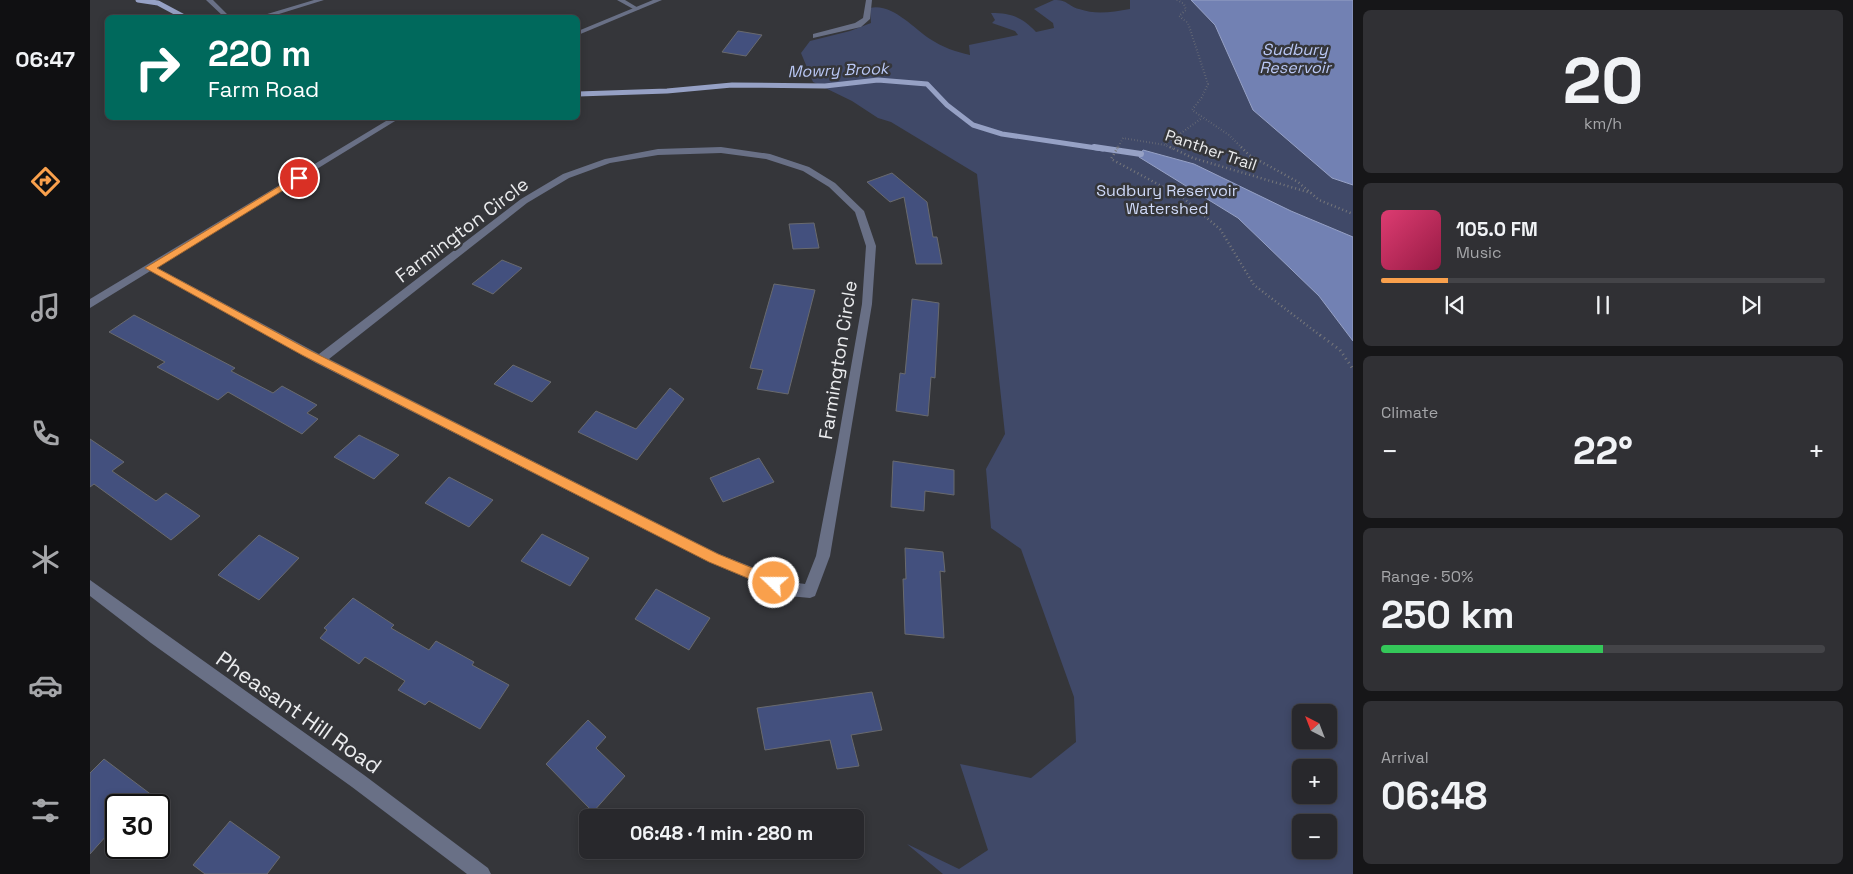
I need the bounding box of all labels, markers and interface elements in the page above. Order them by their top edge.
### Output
text: 220 m [208,32,311,76]
icon: right [125,35,190,100]
water label: Sudbury Reservoir [1259,39,1333,78]
text: 20 [1563,39,1643,122]
text: 06:47 [15,45,75,73]
water label: Mowry Brook [787,58,891,82]
text: Farm Road [208,75,319,103]
text: km/h [1584,113,1622,134]
street label: Panther Trail [1162,125,1260,175]
pin [278,157,320,199]
icon: directions [28,164,63,199]
icon: arrive [285,164,313,192]
street label: Farmington Circle [390,172,534,288]
park label: Sudbury Reservoir Watershed [1096,180,1238,219]
text: 105.0 FM [1456,217,1538,242]
text: Music [1456,242,1502,263]
street label: Farmington Circle [813,279,863,441]
icon: music [28,290,63,325]
icon: previous [1441,291,1469,319]
icon: pause [1589,291,1617,319]
icon: next [1737,291,1765,319]
text: Climate [1381,402,1438,423]
icon: phone [28,416,63,451]
text: 22° [1573,427,1633,475]
text: − [1381,433,1398,469]
text: + [1808,433,1825,469]
icon: climate [28,542,63,577]
position arrow [747,556,799,608]
text: Range · 50% [1381,566,1473,587]
text: 250 km [1381,591,1515,639]
street label: Pheasant Hill Road [211,644,387,780]
icon: car [28,668,63,703]
north arrow [1292,704,1338,749]
map controls [1292,704,1337,859]
text: Arrival [1381,747,1429,768]
button: + [1292,759,1337,804]
text: 06:48 [1381,772,1487,820]
icon: filters [28,793,63,828]
speed limit sign: 30 [105,794,170,859]
button: − [1292,814,1337,859]
text: 06:48 · 1 min · 280 m [630,821,813,846]

